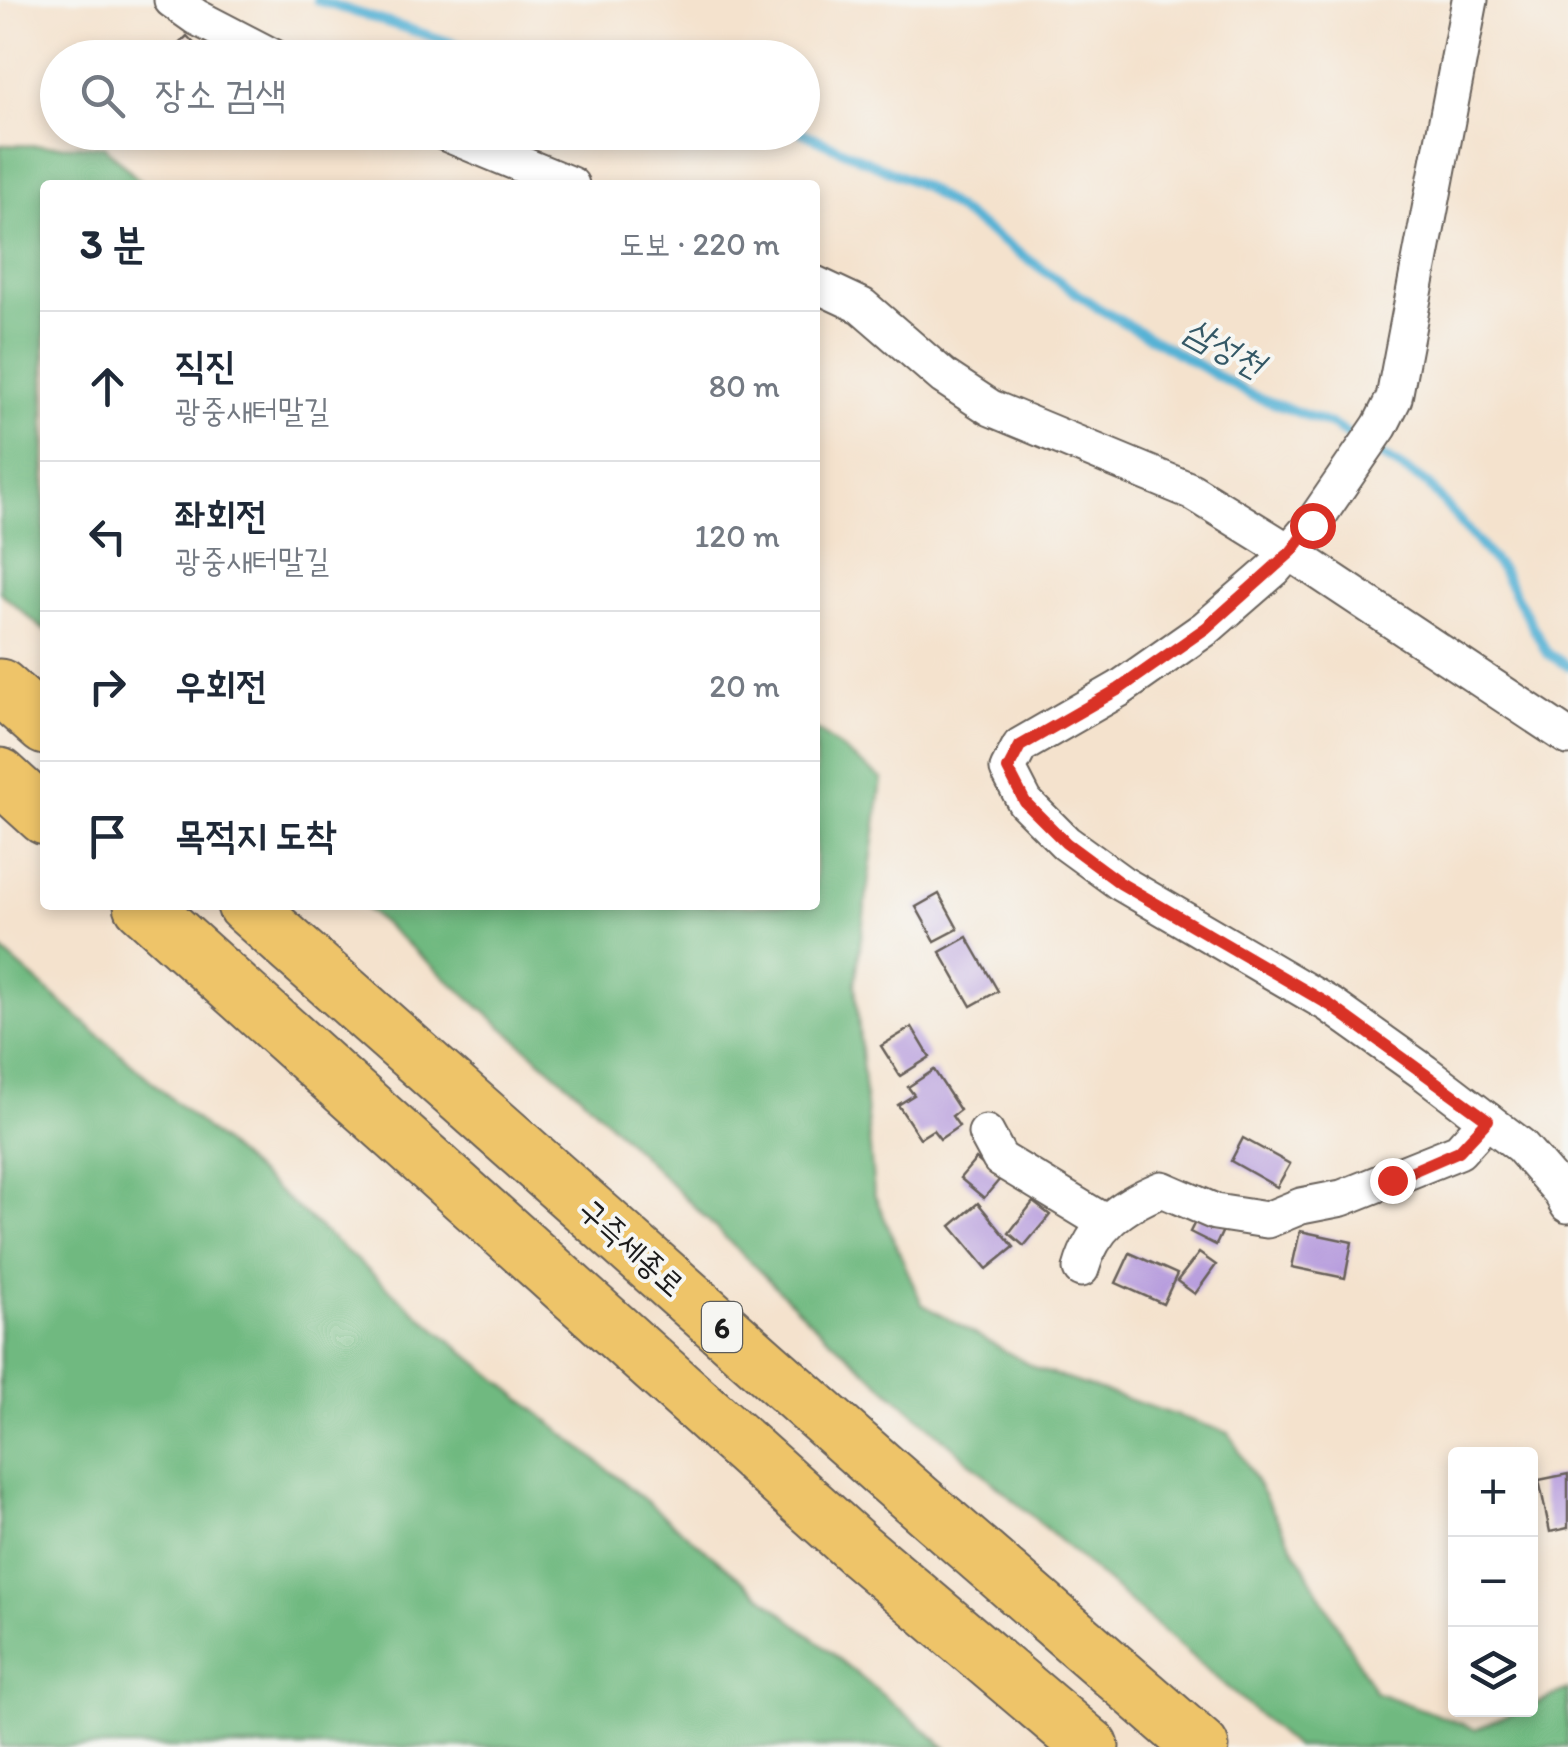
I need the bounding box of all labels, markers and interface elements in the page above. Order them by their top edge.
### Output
search box [40,40,820,150]
icon: search [75,68,130,123]
text: 장소 검색 [155,71,286,117]
text: 3 분 [80,218,146,269]
text: 도보 · 220 m [619,225,780,263]
water label: 삼성천 [1178,308,1275,388]
text: 직진 [175,342,236,388]
icon: ahead [80,359,135,414]
text: 80 m [709,367,780,405]
text: 광중새터말길 [175,391,330,429]
text: 좌회전 [175,492,267,538]
route start [1290,503,1336,549]
icon: left [80,509,135,564]
text: 120 m [694,517,780,555]
text: 광중새터말길 [175,541,330,579]
icon: right [80,659,135,714]
text: 우회전 [175,662,267,708]
text: 20 m [709,667,780,705]
icon: arrive [80,809,135,864]
text: 목적지 도착 [175,812,336,858]
route end [1370,1158,1416,1204]
street label: 구즉세종로 [571,1190,693,1304]
road number: 6 [702,1302,742,1352]
map controls [1448,1447,1538,1717]
button: + [1448,1447,1538,1537]
button: − [1448,1537,1538,1627]
button: layers [1448,1627,1538,1717]

